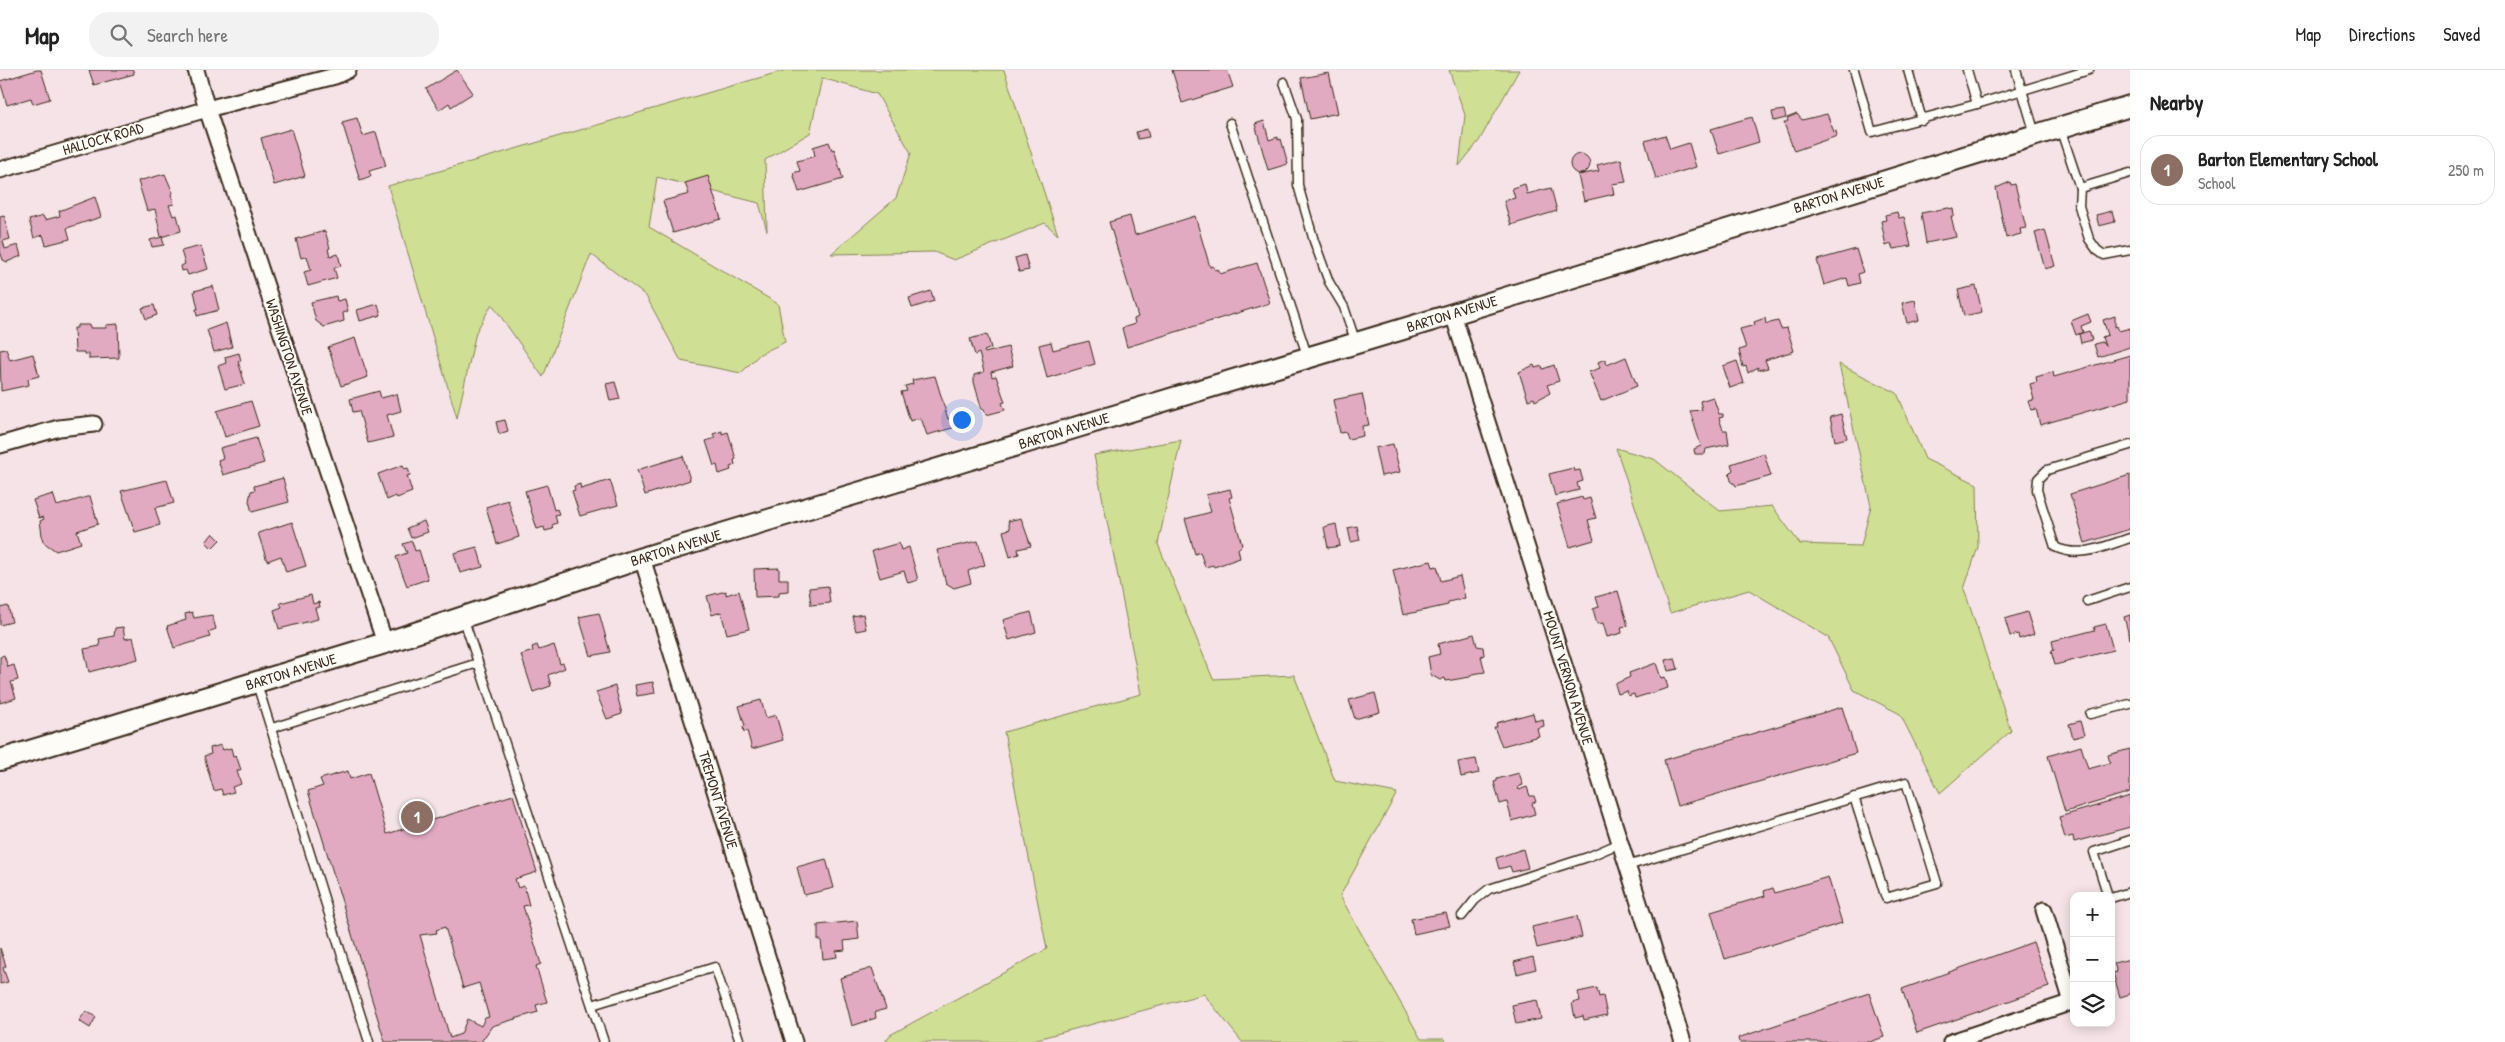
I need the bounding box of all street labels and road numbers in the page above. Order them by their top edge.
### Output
street label: HALLOCK ROAD [60,117,146,160]
street label: BARTON AVENUE [1791,171,1887,218]
street label: BARTON AVENUE [1404,290,1500,337]
street label: WASHINGTON AVENUE [261,296,318,418]
street label: BARTON AVENUE [1016,407,1112,454]
street label: BARTON AVENUE [628,524,724,571]
street label: MOUNT VERNON AVENUE [1538,608,1599,748]
street label: BARTON AVENUE [243,648,339,695]
street label: TREMONT AVENUE [694,748,743,852]

